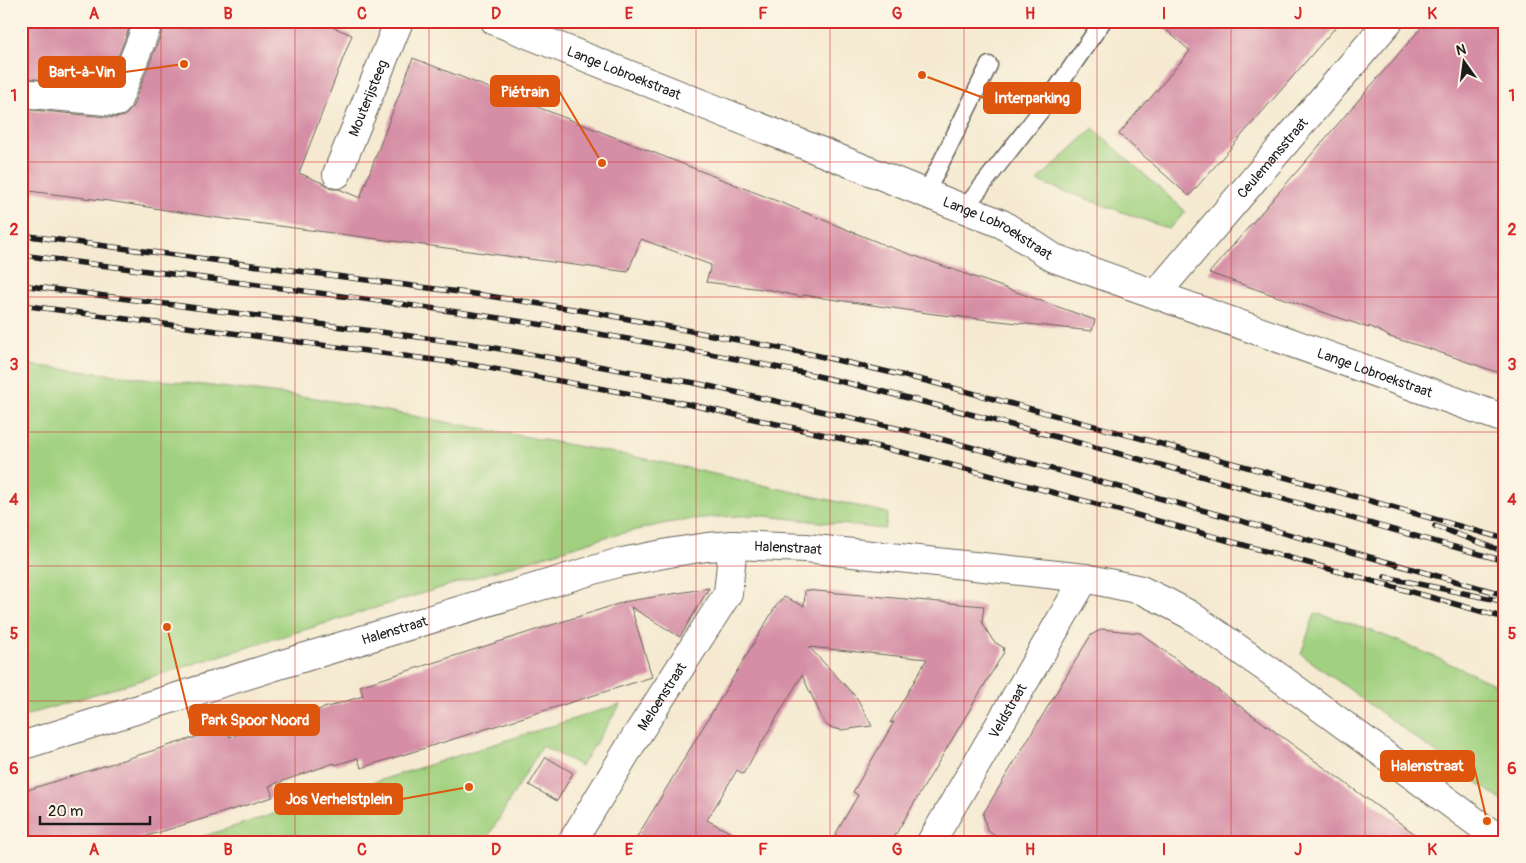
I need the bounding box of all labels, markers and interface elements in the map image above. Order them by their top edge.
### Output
text: A [89,4,100,24]
text: B [223,4,233,24]
text: C [357,4,367,24]
text: D [491,4,501,24]
text: E [625,4,634,24]
text: F [758,4,768,24]
text: G [892,4,903,24]
text: H [1025,4,1035,24]
text: I [1162,4,1166,24]
text: J [1294,4,1302,24]
text: K [1427,4,1437,24]
north arrow [1438,38,1488,88]
text: N [1454,40,1468,59]
street label: Lange Lobroekstraat [565,42,684,103]
callout: Bart-à-Vin [39,57,125,87]
street label: Mouterijsteeg [345,57,391,139]
text: Bart-à-Vin [49,63,116,82]
callout: Piétrain [491,76,559,106]
text: Piétrain [501,83,550,102]
callout: Interparking [984,83,1080,113]
text: 1 [11,86,17,106]
text: 1 [1509,86,1515,106]
text: Interparking [994,89,1070,108]
street label: Ceulemansstraat [1233,114,1311,202]
street label: Lange Lobroekstraat [940,193,1056,263]
text: 2 [10,220,19,240]
text: 2 [1508,220,1517,240]
street label: Lange Lobroekstraat [1315,344,1435,401]
text: 3 [10,355,19,375]
text: 3 [1508,355,1517,375]
text: 4 [9,490,19,510]
text: 4 [1507,490,1517,510]
street label: Halenstraat [754,537,823,558]
street label: Halenstraat [359,612,430,648]
text: 5 [10,624,19,644]
text: 5 [1508,624,1517,644]
street label: Meloenstraat [634,659,690,734]
street label: Veldstraat [985,680,1030,741]
callout: Park Spoor Noord [190,705,319,735]
text: Park Spoor Noord [201,711,309,730]
callout: Halenstraat [1381,751,1474,781]
text: Halenstraat [1391,757,1464,776]
text: 6 [9,759,19,779]
text: 6 [1507,759,1517,779]
callout: Jos Verhelstplein [275,784,402,814]
text: Jos Verhelstplein [286,790,393,809]
scale bar [40,793,150,825]
text: 20 m [48,802,83,821]
text: A [89,840,100,860]
text: B [223,840,233,860]
text: C [357,840,367,860]
text: D [491,840,501,860]
text: E [625,840,634,860]
text: F [758,840,768,860]
text: G [892,840,903,860]
text: H [1025,840,1035,860]
text: I [1162,840,1166,860]
text: J [1294,840,1302,860]
text: K [1427,840,1437,860]

